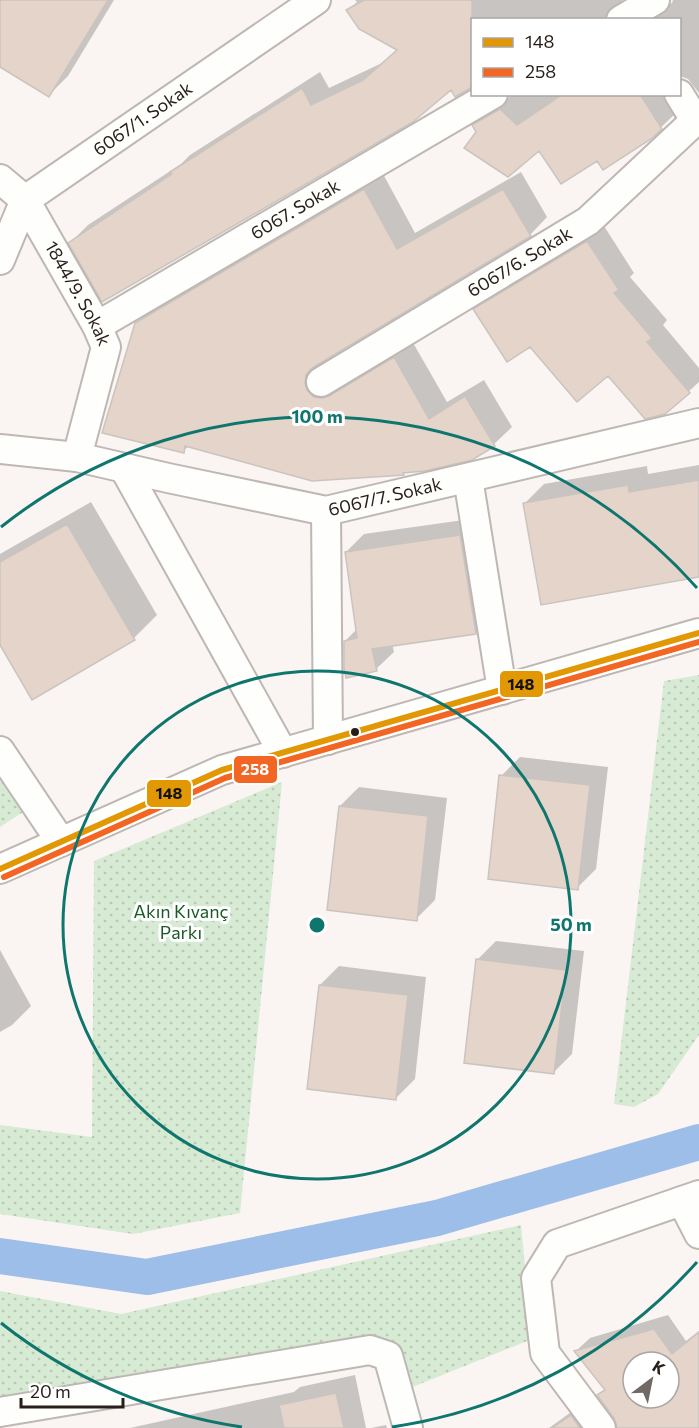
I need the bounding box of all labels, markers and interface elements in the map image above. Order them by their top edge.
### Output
legend [471,18,681,96]
text: 148 [525,30,554,52]
text: 258 [525,60,556,82]
street label: 6067/1. Sokak [88,76,196,160]
street label: 6067. Sokak [246,174,344,244]
street label: 6067/6. Sokak [463,221,576,301]
street label: 1844/9. Sokak [41,237,116,349]
text: 100 m [291,405,343,427]
street label: 6067/7. Sokak [326,472,444,520]
line badge: 148 [499,670,544,698]
text: 148 [508,674,535,693]
unlabelled marker [349,726,361,738]
line badge: 258 [233,755,278,784]
text: 258 [241,759,269,778]
line badge: 148 [146,779,192,808]
text: 148 [156,783,183,802]
park label: Akın Kıvanç Parkı [134,900,229,943]
text: 50 m [550,913,592,935]
centre of rings [307,915,327,935]
north arrow [621,1350,681,1410]
text: K [649,1356,669,1378]
scale bar [21,1371,123,1409]
text: 20 m [30,1380,71,1402]

